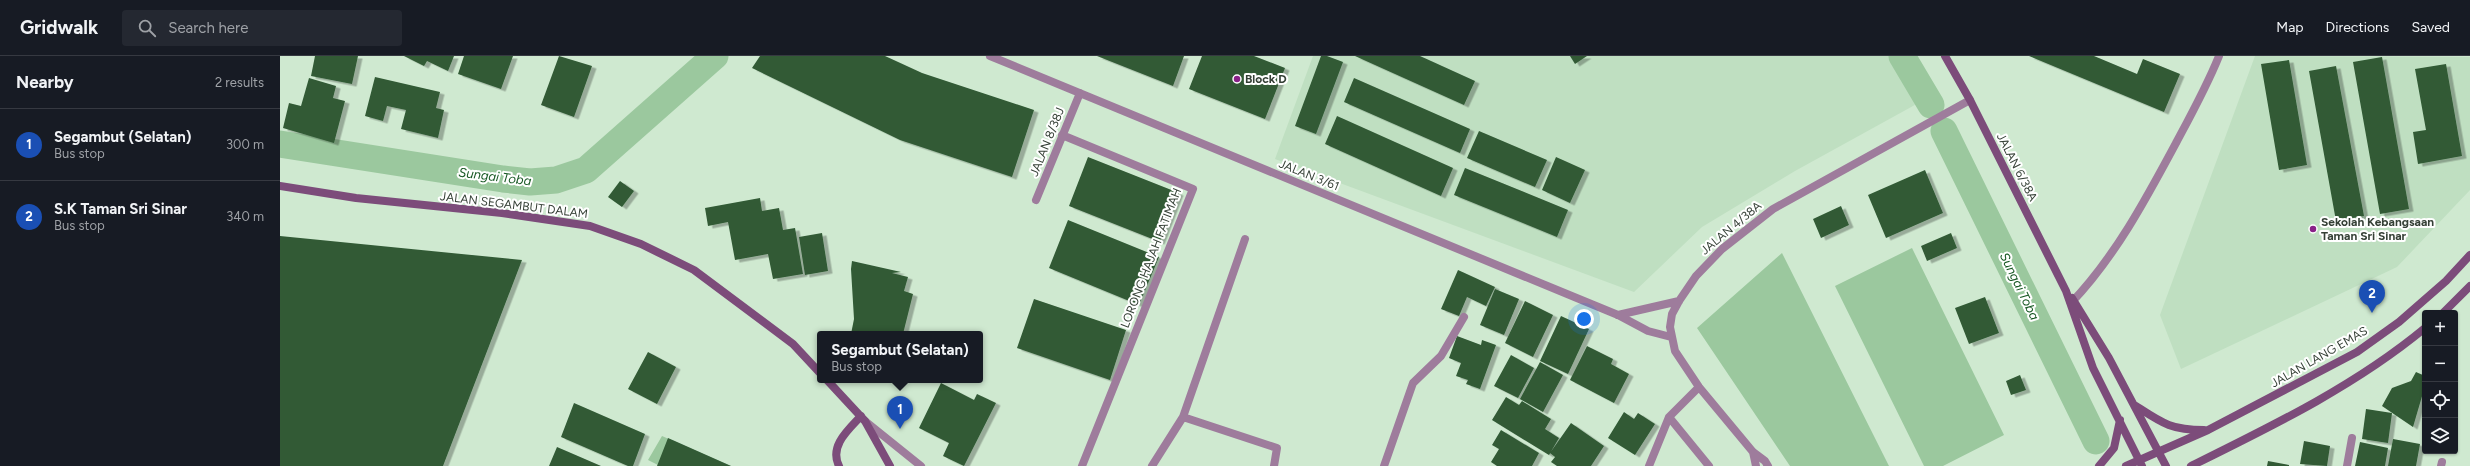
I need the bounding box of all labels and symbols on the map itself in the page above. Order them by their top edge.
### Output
place label: Block D [1245,72,1287,86]
marker: Block D [1232,74,1242,84]
street label: JALAN 8/38J [1027,106,1067,178]
street label: JALAN 6/38A [1994,131,2040,203]
street label: JALAN 3/61 [1277,157,1341,193]
water label: Sungai Toba [458,165,533,188]
street label: LORONG HAJAH FATIMAH [1118,186,1184,330]
street label: JALAN SEGAMBUT DALAM [439,189,589,221]
street label: JALAN 4/38A [1698,199,1764,257]
place label: Sekolah Kebangsaan Taman Sri Sinar [2321,215,2434,243]
marker: Sekolah Kebangsaan Taman Sri Sinar [2308,224,2318,234]
water label: Sungai Toba [1997,250,2042,323]
pin: 2 [2359,280,2385,313]
your location [1574,309,1594,329]
street label: JALAN LANG EMAS [2268,324,2370,390]
pin: 1 [887,396,913,429]

